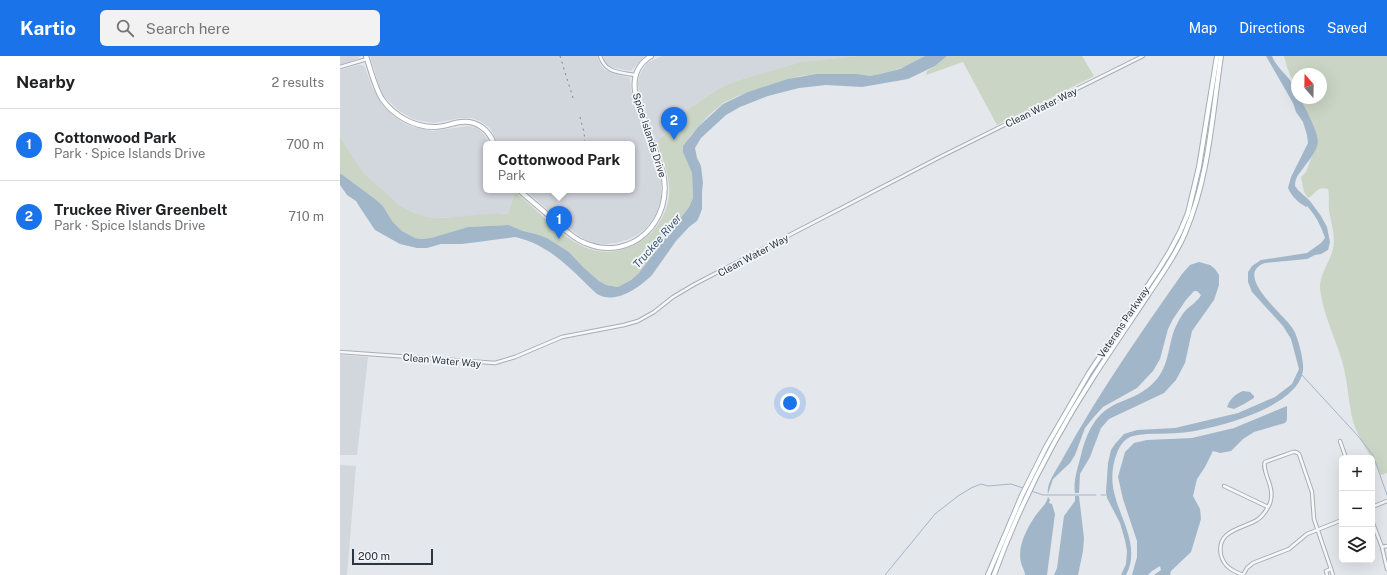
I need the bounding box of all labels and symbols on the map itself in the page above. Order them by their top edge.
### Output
north arrow [1291,68,1327,104]
street label: Clean Water Way [1003,84,1079,130]
street label: Spice Islands Drive [631,91,669,179]
pin: 2 [661,107,687,140]
pin: 1 [546,206,572,239]
water label: Truckee River [630,211,684,270]
street label: Clean Water Way [716,231,791,279]
street label: Veterans Parkway [1095,284,1152,360]
street label: Clean Water Way [402,351,482,369]
your location [780,393,800,413]
scale bar [352,547,433,566]

